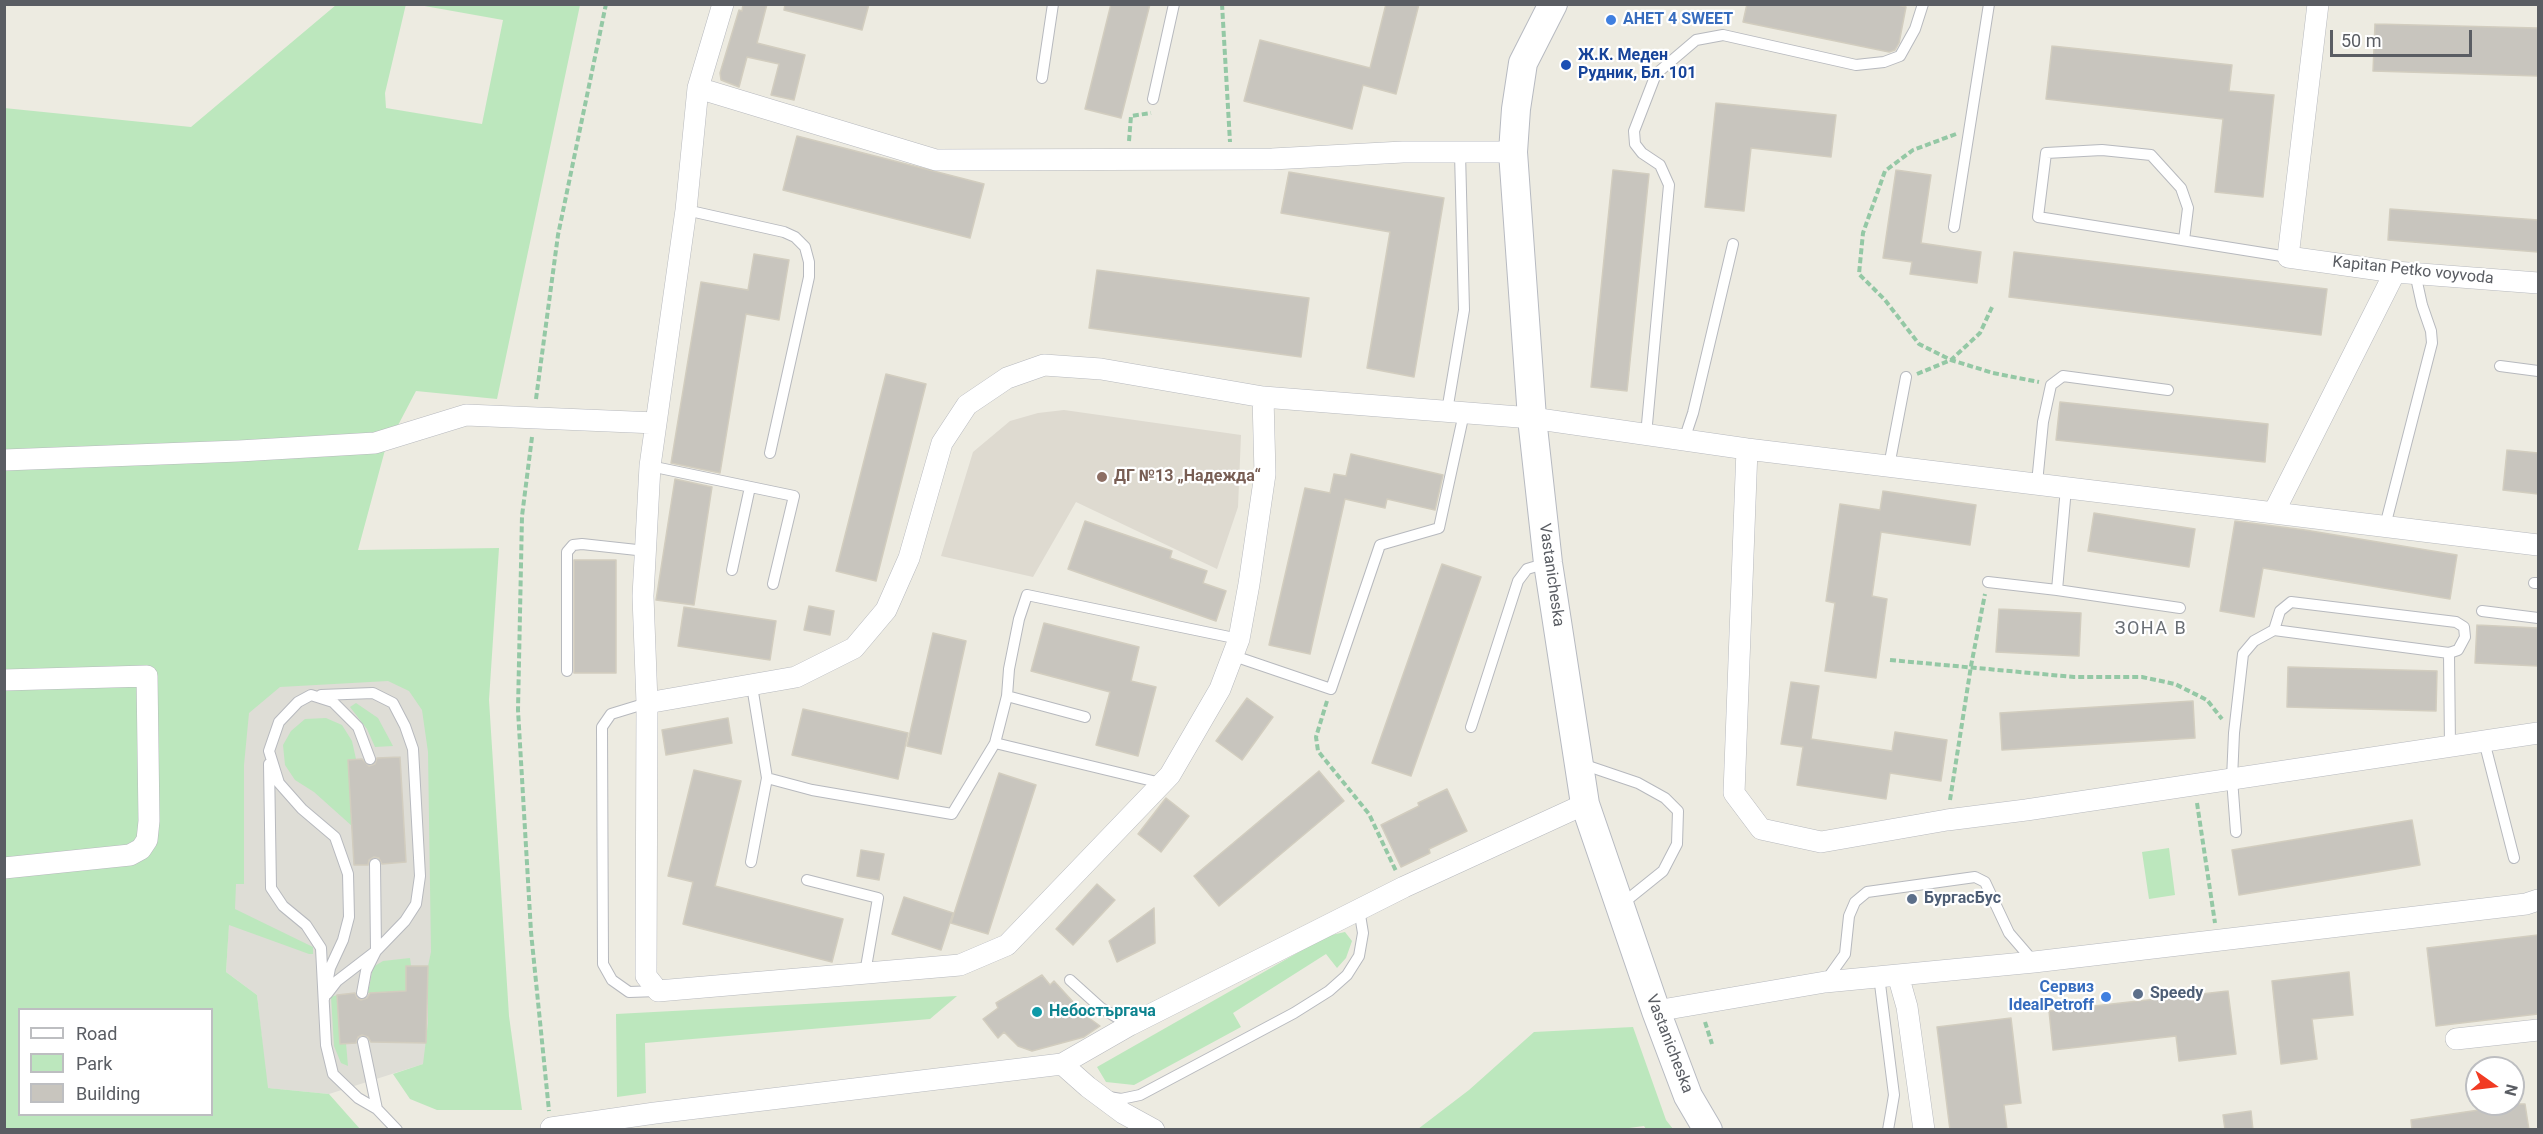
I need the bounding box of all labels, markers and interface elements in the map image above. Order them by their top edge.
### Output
place label: АНЕТ 4 SWEET [1623,10,1733,30]
marker: АНЕТ 4 SWEET [1604,13,1618,27]
scale bar [2333,18,2476,56]
text: 50 m [2341,30,2381,51]
place label: Ж.К. Меден Рудник, Бл. 101 [1578,46,1696,84]
marker: Ж.К. Меден Рудник, Бл. 101 [1559,58,1573,72]
street label: Kapitan Petko voyvoda [2331,253,2495,289]
place label: ДГ №13 „Надежда“ [1114,467,1261,487]
marker: ДГ №13 „Надежда“ [1095,470,1109,484]
street label: Vastanicheska [1534,522,1568,628]
district label: ЗОНА В [2115,618,2187,640]
place label: БургасБус [1924,889,2001,909]
marker: БургасБус [1905,892,1919,906]
place label: Сервиз IdealPetroff [2009,978,2094,1016]
place label: Speedy [2150,984,2203,1004]
marker: Speedy [2131,987,2145,1001]
marker: Сервиз IdealPetroff [2099,990,2113,1004]
street label: Vastanicheska [1641,992,1697,1096]
place label: Небостъргача [1049,1002,1156,1022]
marker: Небостъргача [1030,1005,1044,1019]
legend [18,1008,213,1116]
text: Road [76,1023,117,1044]
text: Park [76,1053,112,1074]
north arrow [2465,1056,2525,1116]
text: N [2500,1082,2522,1098]
text: Building [76,1083,140,1104]

